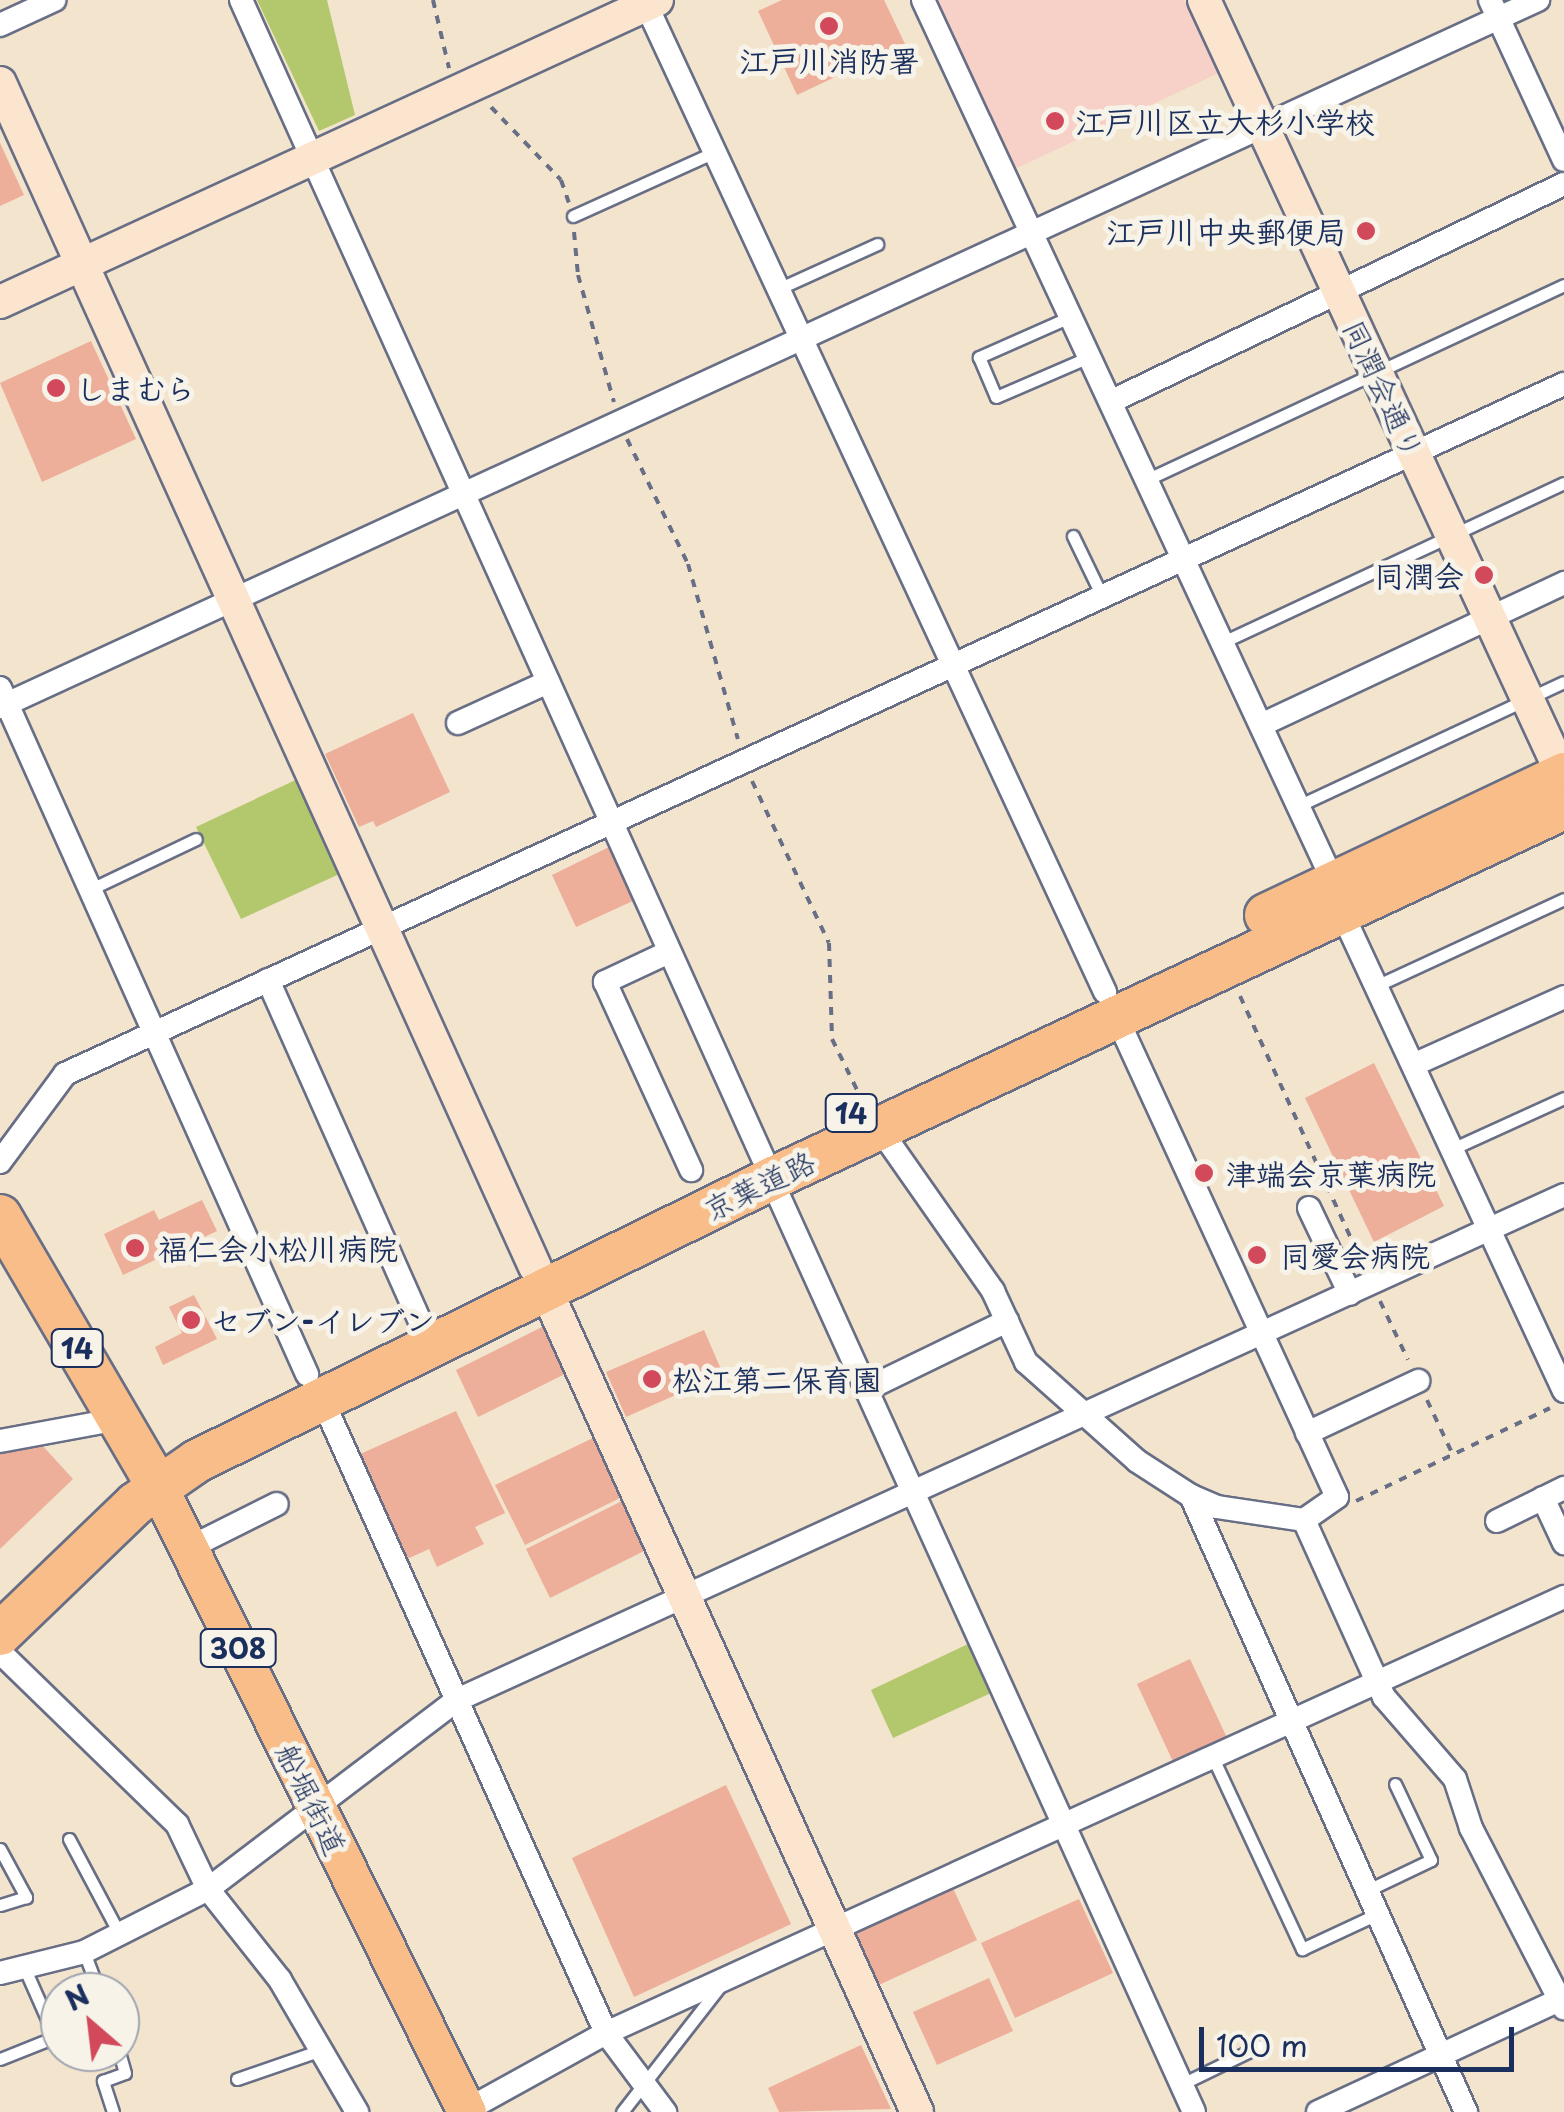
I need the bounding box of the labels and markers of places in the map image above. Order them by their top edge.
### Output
marker: 江戸川消防署 [818,15,840,37]
place label: 江戸川消防署 [739,42,919,78]
place label: 江戸川区立大杉小学校 [1075,103,1375,139]
marker: 江戸川区立大杉小学校 [1044,110,1066,132]
place label: 江戸川中央郵便局 [1106,213,1346,249]
marker: 江戸川中央郵便局 [1355,220,1377,242]
place label: しまむら [76,370,196,406]
marker: しまむら [45,377,67,399]
place label: 同潤会 [1374,557,1464,593]
marker: 同潤会 [1473,564,1495,586]
place label: 津端会京葉病院 [1226,1155,1436,1191]
marker: 津端会京葉病院 [1191,1160,1217,1186]
place label: 福仁会小松川病院 [158,1230,398,1266]
marker: 福仁会小松川病院 [122,1235,148,1261]
place label: 同愛会病院 [1280,1237,1430,1273]
marker: 同愛会病院 [1244,1242,1270,1268]
place label: セブン-イレブン [211,1302,435,1338]
marker: セブン-イレブン [180,1309,202,1331]
place label: 松江第二保育園 [672,1361,882,1397]
marker: 松江第二保育園 [641,1368,663,1390]

